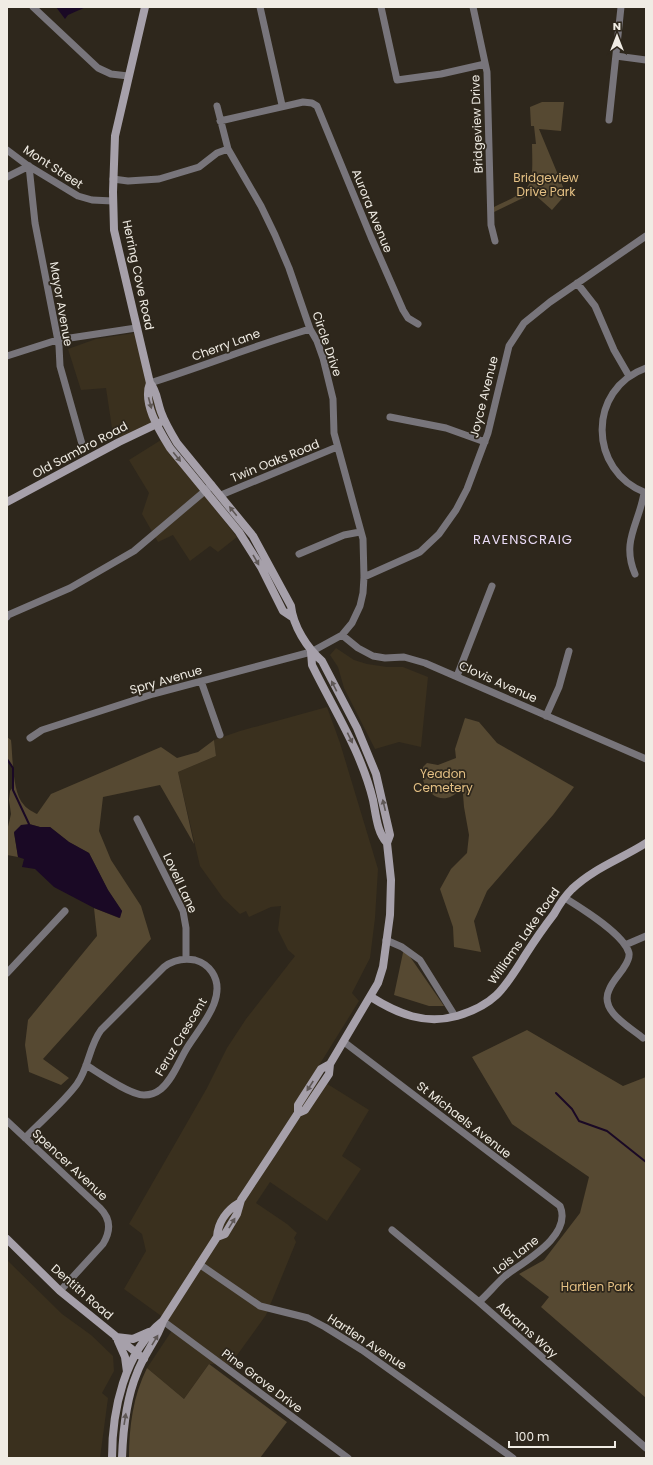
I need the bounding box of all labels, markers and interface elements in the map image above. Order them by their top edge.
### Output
north arrow [597,16,637,56]
text: N [613,18,621,34]
street label: Bridgeview Drive [466,74,487,174]
street label: Mont Street [20,141,87,192]
street label: Aurora Avenue [348,166,397,255]
park label: Bridgeview Drive Park [513,169,579,200]
street label: Herring Cove Road [119,218,158,332]
street label: Mayor Avenue [46,260,77,348]
street label: Circle Drive [308,309,347,379]
street label: Cherry Lane [189,324,262,365]
street label: Joyce Avenue [465,354,502,440]
one-way arrow [147,398,153,410]
street label: Old Sambro Road [29,417,131,482]
street label: Twin Oaks Road [228,435,322,486]
one-way arrow [173,451,182,462]
one-way arrow [229,505,237,516]
district label: RAVENSCRAIG [473,530,573,549]
one-way arrow [253,554,260,566]
street label: Clovis Avenue [456,657,540,706]
street label: Spry Avenue [128,661,204,698]
one-way arrow [331,680,338,691]
one-way arrow [347,732,353,744]
park label: Yeadon Cemetery [413,765,473,796]
one-way arrow [381,799,387,811]
street label: Lovell Lane [159,850,202,916]
street label: Williams Lake Road [484,884,563,988]
street label: Feruz Crescent [150,994,211,1079]
street label: St Michaels Avenue [413,1077,515,1162]
one-way arrow [306,1081,314,1091]
street label: Spencer Avenue [29,1125,112,1204]
one-way arrow [228,1218,236,1228]
street label: Lois Lane [489,1231,542,1278]
street label: Dentith Road [48,1260,117,1323]
park label: Hartlen Park [561,1278,634,1295]
street label: Abrams Way [493,1297,562,1362]
street label: Hartlen Avenue [324,1310,410,1374]
one-way arrow [152,1334,159,1346]
street label: Pine Grove Drive [218,1345,306,1417]
one-way arrow [122,1413,128,1425]
scale bar [509,1423,615,1449]
text: 100 m [515,1428,549,1445]

